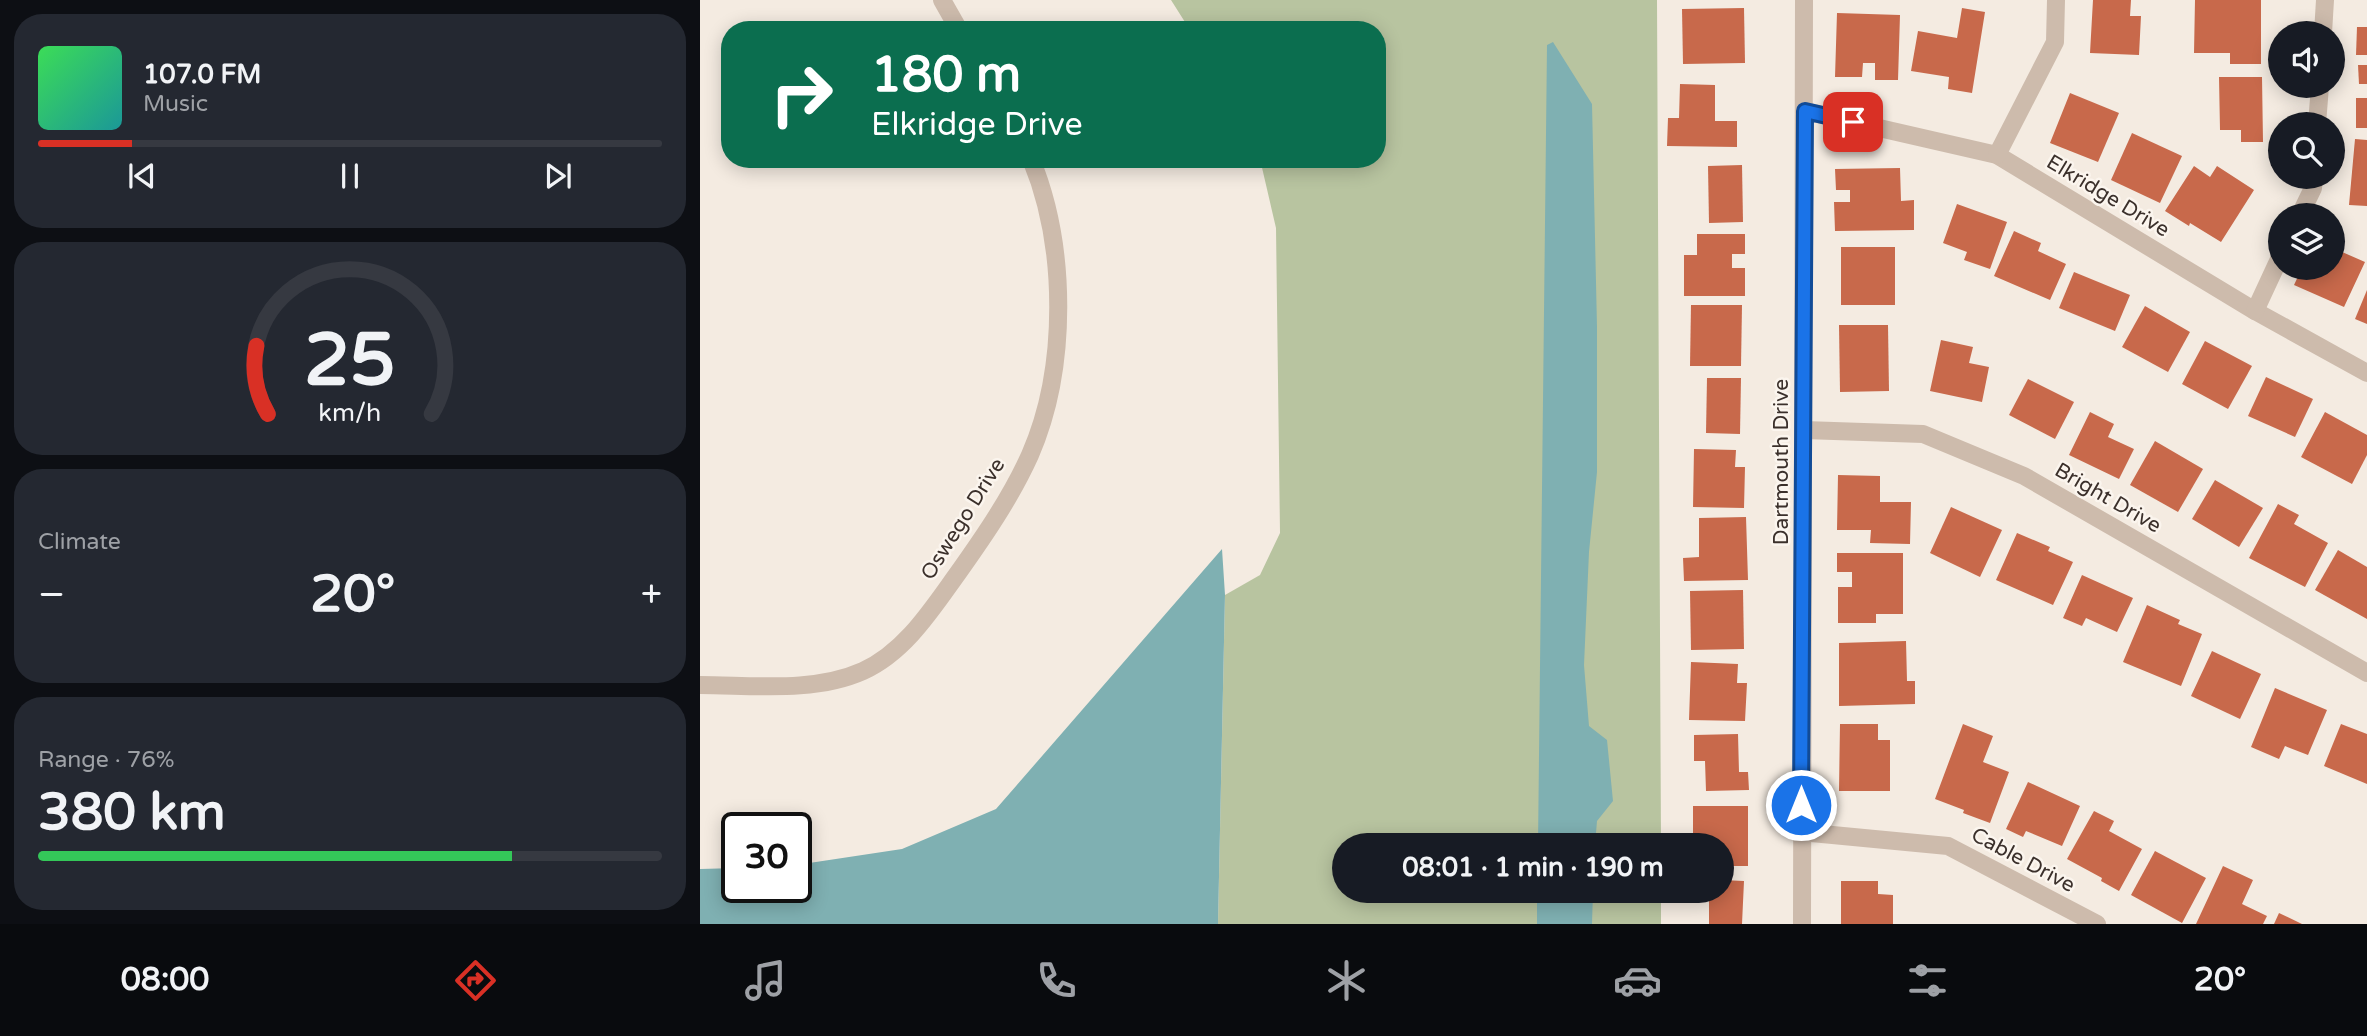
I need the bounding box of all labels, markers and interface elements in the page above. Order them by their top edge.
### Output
map controls [2268,21,2345,280]
button: sound [2268,21,2345,98]
text: 180 m [871,46,1021,105]
icon: right [756,49,847,140]
text: 107.0 FM [143,59,261,90]
text: Music [143,90,208,118]
pin [1823,92,1883,152]
icon: arrive [1834,103,1872,141]
text: Elkridge Drive [871,106,1083,144]
button: search [2268,112,2345,189]
street label: Elkridge Drive [2042,150,2174,243]
icon: previous [123,157,161,195]
icon: pause [331,157,369,195]
icon: next [539,157,577,195]
button: layers [2268,203,2345,280]
text: 25 [304,318,396,406]
street label: Dartmouth Drive [1769,379,1794,545]
text: km/h [319,398,381,428]
street label: Oswego Drive [916,454,1010,584]
street label: Bright Drive [2050,458,2166,539]
text: Climate [38,528,121,556]
text: 20° [310,563,395,626]
text: − [38,572,65,618]
text: + [641,572,662,618]
text: Range · 76% [38,746,174,774]
position arrow [1764,768,1838,842]
text: 380 km [38,781,226,844]
speed limit sign: 30 [721,812,812,903]
street label: Cable Drive [1967,822,2079,898]
text: 08:01 · 1 min · 190 m [1402,852,1664,883]
icon: directions [451,956,500,1005]
icon: music [741,956,790,1005]
icon: phone [1032,956,1081,1005]
icon: climate [1322,956,1371,1005]
icon: car [1613,956,1662,1005]
icon: filters [1903,956,1952,1005]
text: 08:00 [121,961,209,999]
text: 20° [2194,961,2246,999]

